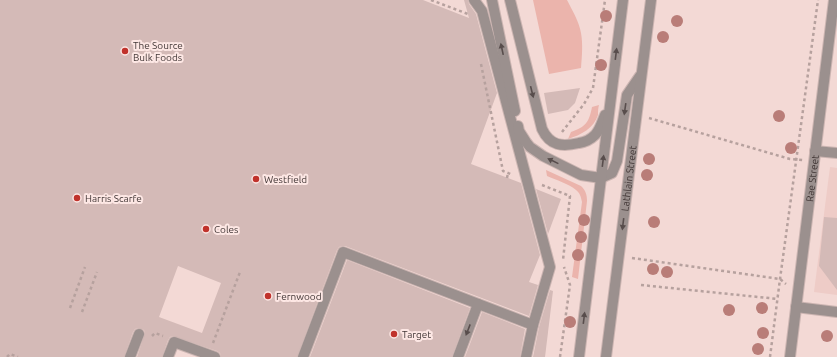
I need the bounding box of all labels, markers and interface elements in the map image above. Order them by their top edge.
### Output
place label: The Source Bulk Foods [133,40,183,63]
one-way arrow [499,43,505,55]
marker: The Source Bulk Foods [120,46,130,56]
one-way arrow [613,48,619,60]
one-way arrow [530,86,536,98]
one-way arrow [622,102,628,115]
street label: Lathlain Street [619,145,639,212]
street label: Rae Street [804,154,821,202]
one-way arrow [600,155,606,167]
one-way arrow [547,158,558,164]
marker: Westfield [251,174,261,184]
place label: Westfield [264,174,307,185]
marker: Harris Scarfe [72,193,82,203]
place label: Harris Scarfe [85,193,142,204]
one-way arrow [620,218,626,230]
marker: Coles [201,224,211,234]
place label: Coles [214,224,238,235]
marker: Fernwood [263,291,273,301]
place label: Fernwood [276,291,322,302]
one-way arrow [581,312,587,324]
one-way arrow [464,325,470,337]
marker: Target [389,329,399,339]
place label: Target [402,329,431,340]

